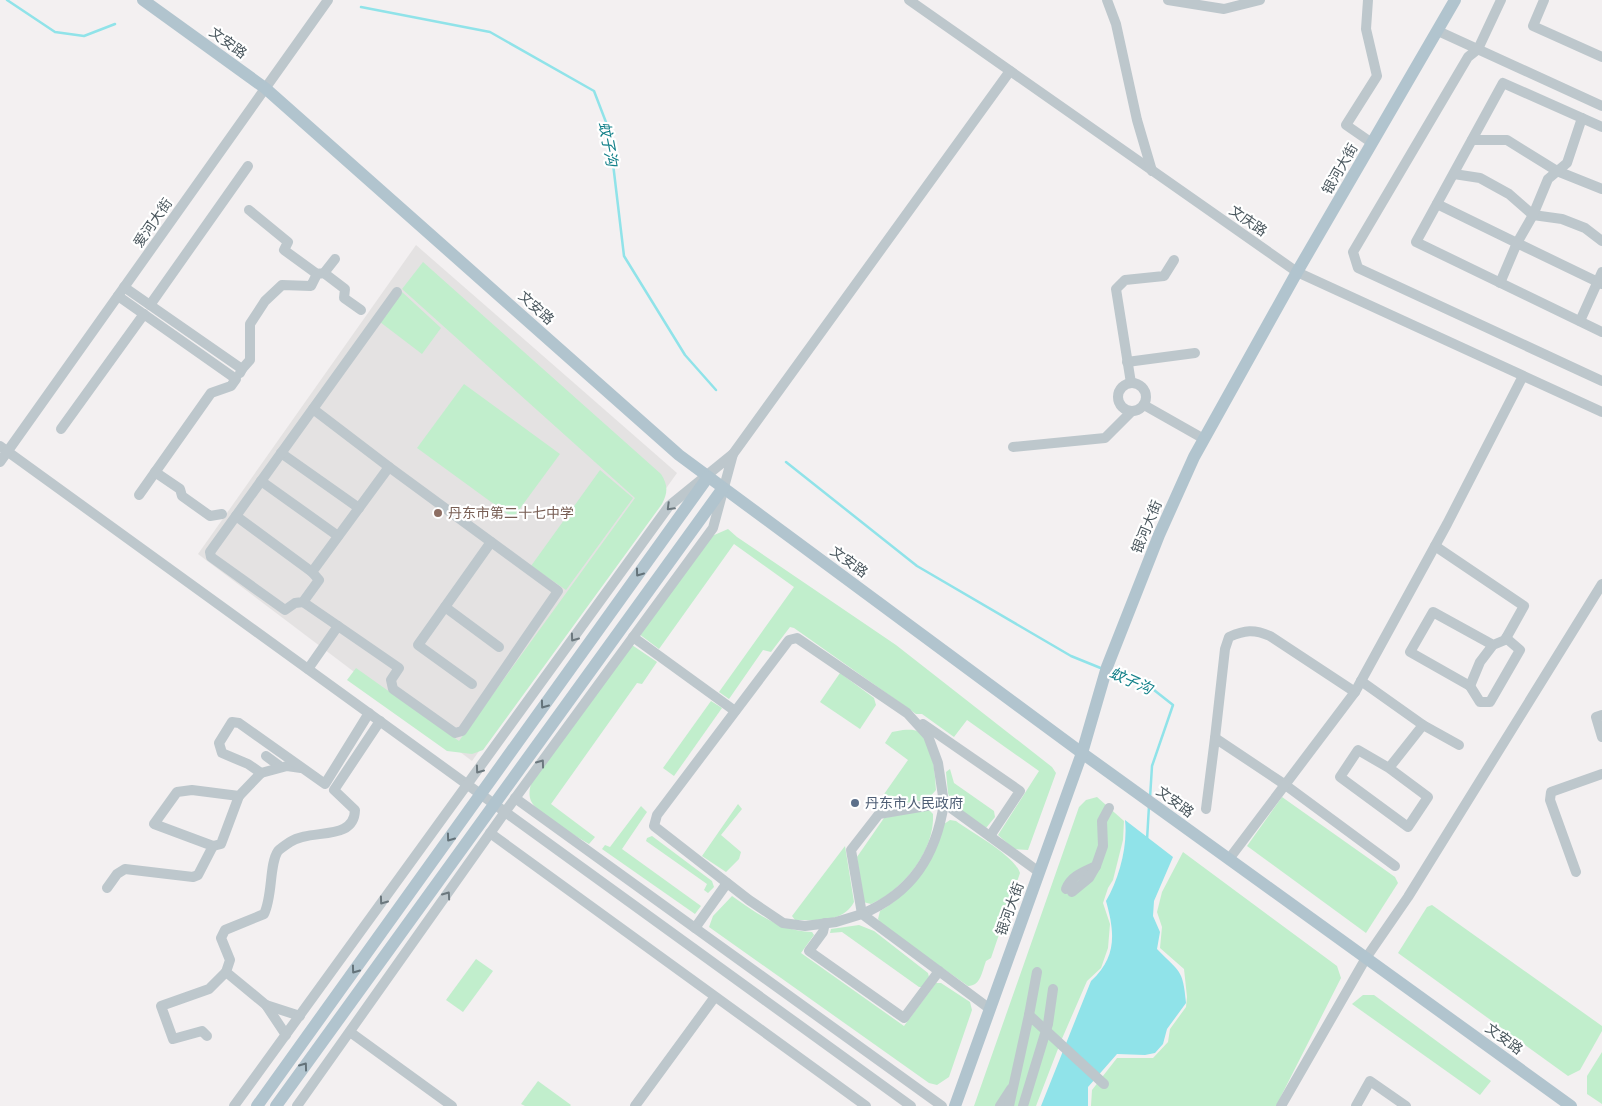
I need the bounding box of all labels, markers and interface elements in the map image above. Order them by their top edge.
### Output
street label: 文安路 [206,24,250,62]
water label: 蚊子沟 [595,120,622,170]
street label: 银河大街 [1319,141,1361,197]
street label: 爱河大街 [130,195,176,251]
street label: 文庆路 [1226,202,1270,240]
street label: 文安路 [515,288,557,328]
street label: 银河大街 [1128,498,1166,556]
one-way arrow [667,501,676,510]
place label: 丹东市第二十七中学 [448,505,574,522]
marker: 丹东市第二十七中学 [432,507,444,519]
street label: 文安路 [827,543,871,581]
one-way arrow [636,567,645,577]
one-way arrow [571,632,580,642]
water label: 蚊子沟 [1107,664,1157,699]
one-way arrow [541,700,551,709]
one-way arrow [535,759,544,769]
one-way arrow [476,764,485,774]
street label: 文安路 [1153,783,1197,821]
place label: 丹东市人民政府 [865,795,963,812]
marker: 丹东市人民政府 [849,797,861,809]
one-way arrow [447,832,456,842]
street label: 银河大街 [992,880,1028,938]
one-way arrow [441,891,450,901]
one-way arrow [381,895,389,904]
one-way arrow [352,964,361,974]
street label: 文安路 [1482,1020,1526,1058]
one-way arrow [298,1063,308,1072]

